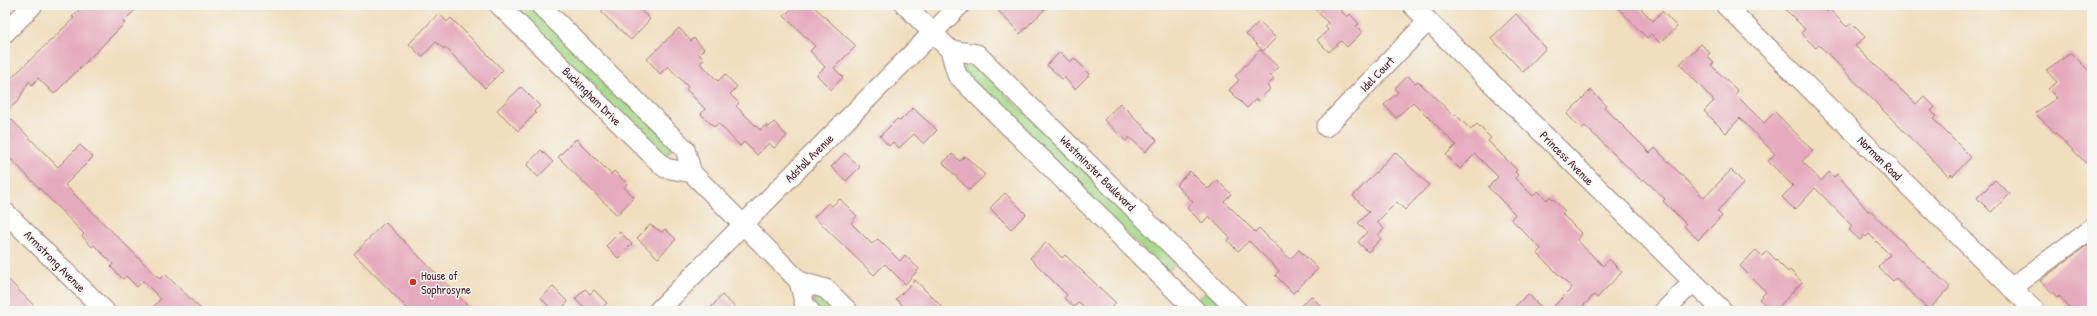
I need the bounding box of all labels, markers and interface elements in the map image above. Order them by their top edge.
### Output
street label: Idel Court [1356,52,1399,95]
street label: Buckingham Drive [559,63,625,129]
street label: Princess Avenue [1536,127,1598,189]
street label: Adstoll Avenue [781,130,837,186]
street label: Westminster Boulevard [1056,131,1140,215]
street label: Norman Road [1854,132,1906,184]
street label: Armstrong Avenue [20,226,90,296]
place label: House of Sophrosyne [421,267,471,298]
marker: House of Sophrosyne [408,277,418,287]

